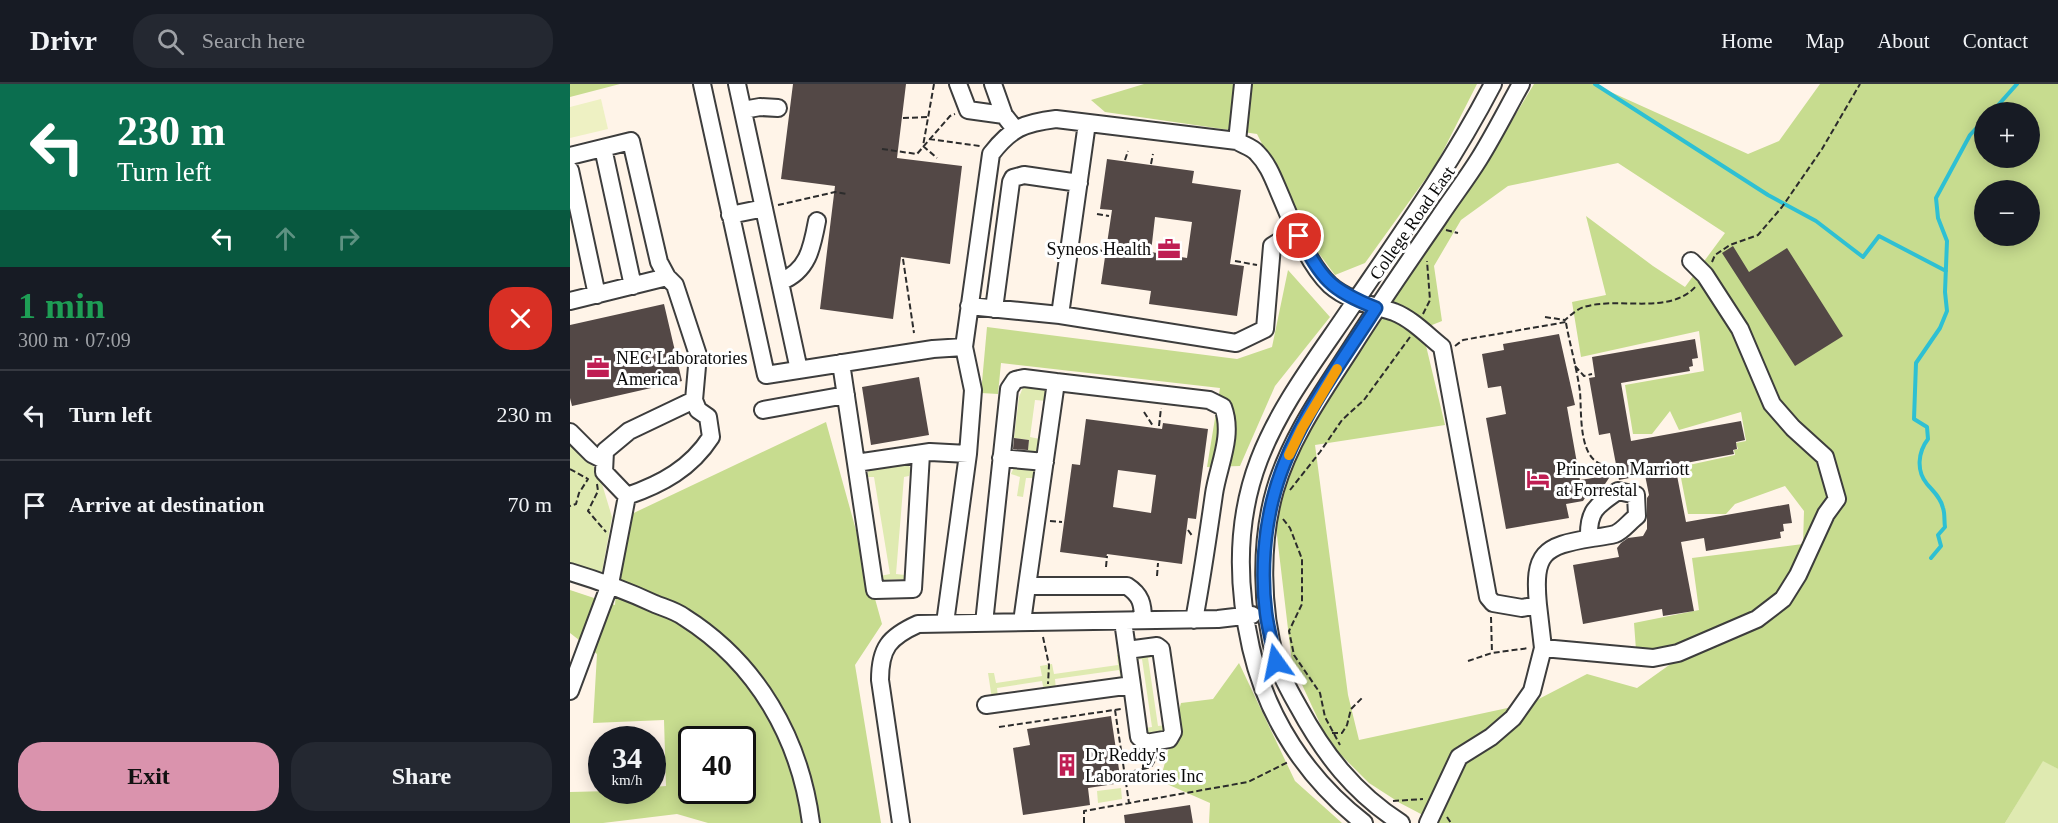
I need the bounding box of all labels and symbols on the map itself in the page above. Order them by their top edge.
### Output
street label: College Road East [1365,162,1459,284]
pin [1273,210,1324,261]
office icon: Syneos Health [1156,236,1182,262]
place label: Syneos Health [1047,239,1151,259]
place label: NEC Laboratories America [616,348,747,389]
office icon: NEC Laboratories America [585,355,611,381]
place label: Princeton Marriott at Forrestal [1556,459,1689,500]
hotel icon: Princeton Marriott at Forrestal [1525,466,1551,492]
position arrow [1244,630,1308,694]
speed limit sign: 40 [678,726,756,804]
place label: Dr Reddy's Laboratories Inc [1085,745,1203,786]
building icon: Dr Reddy's Laboratories Inc [1054,752,1080,778]

